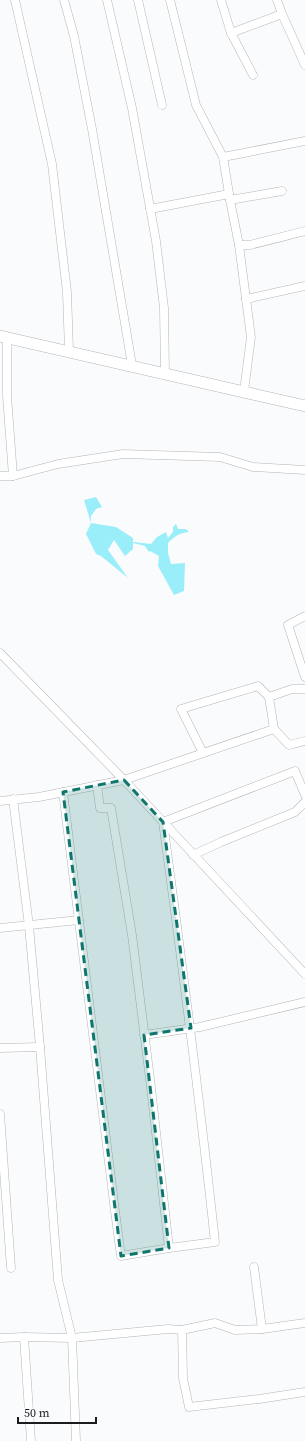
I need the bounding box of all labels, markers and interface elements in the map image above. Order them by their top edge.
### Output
scale bar [18,1399,96,1425]
text: 50 m [24,1405,50,1421]

